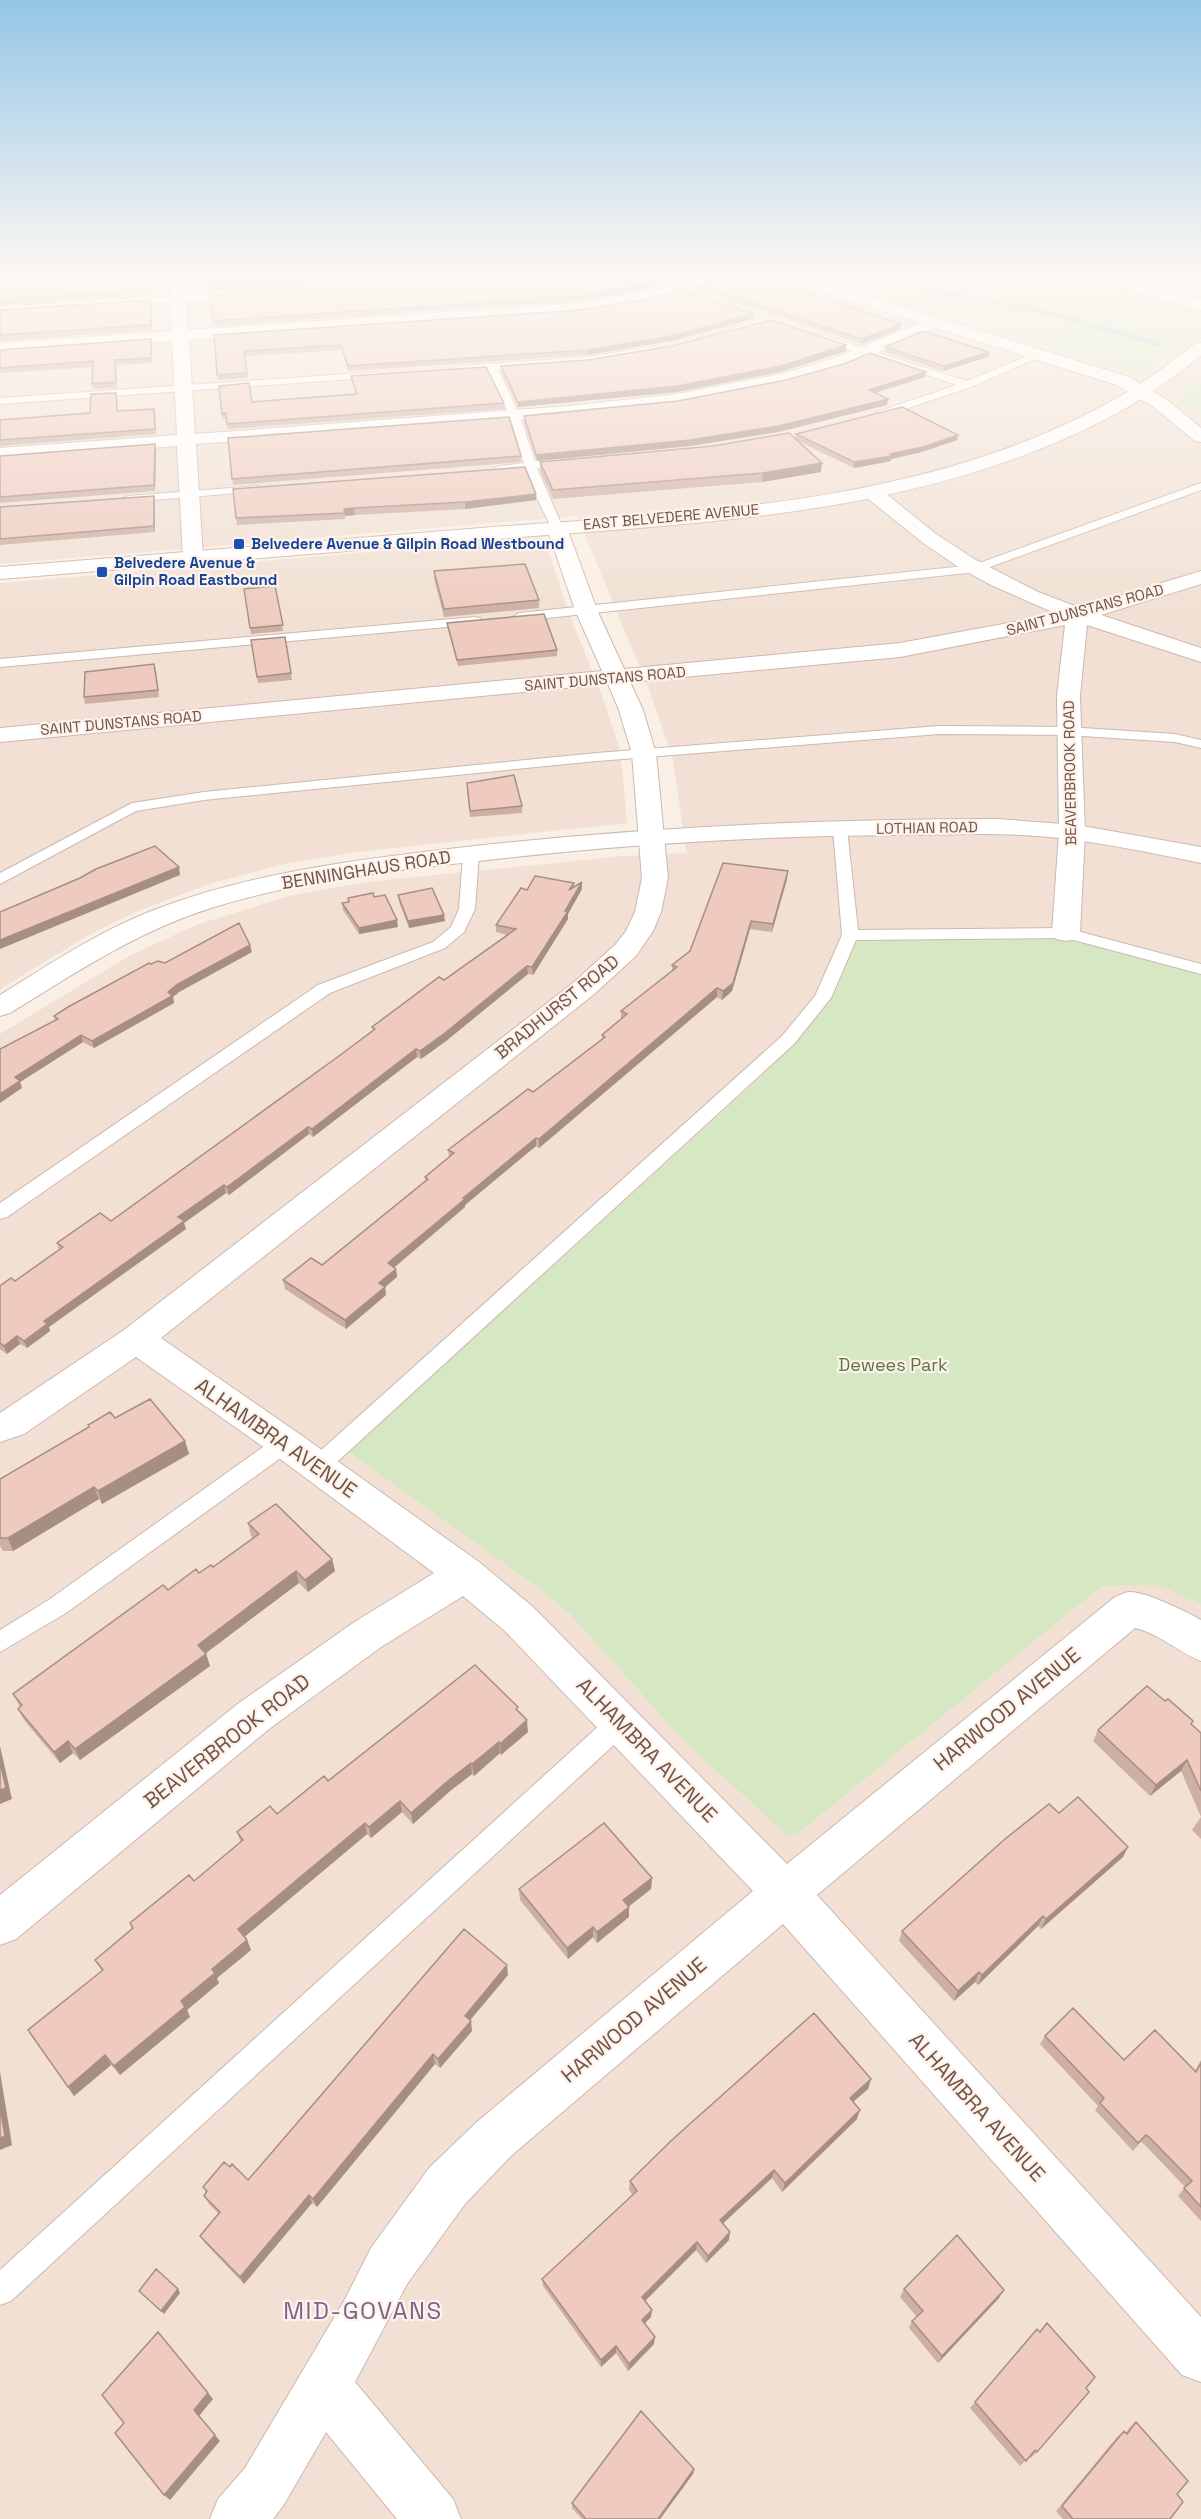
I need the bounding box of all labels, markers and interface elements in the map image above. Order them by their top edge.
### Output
street label: EAST BELVEDERE AVENUE [582,499,760,534]
place label: Belvedere Avenue & Gilpin Road Westbound [251,534,564,553]
marker: Belvedere Avenue & Gilpin Road Westbound [232,537,246,551]
place label: Belvedere Avenue & Gilpin Road Eastbound [114,553,277,589]
marker: Belvedere Avenue & Gilpin Road Eastbound [95,565,109,579]
street label: SAINT DUNSTANS ROAD [1004,579,1166,640]
street label: SAINT DUNSTANS ROAD [523,662,687,695]
street label: BEAVERBROOK ROAD [1059,700,1080,846]
street label: SAINT DUNSTANS ROAD [39,706,203,739]
street label: LOTHIAN ROAD [876,817,978,838]
street label: BENNINGHAUS ROAD [280,845,452,894]
street label: BRADHURST ROAD [490,949,624,1064]
park label: Dewees Park [838,1353,948,1376]
street label: ALHAMBRA AVENUE [190,1372,363,1504]
street label: HARWOOD AVENUE [928,1641,1086,1776]
street label: BEAVERBROOK ROAD [138,1667,315,1814]
street label: ALHAMBRA AVENUE [571,1671,724,1828]
street label: HARWOOD AVENUE [555,1951,712,2088]
street label: ALHAMBRA AVENUE [903,2026,1052,2187]
district label: MID-GOVANS [283,2295,443,2326]

